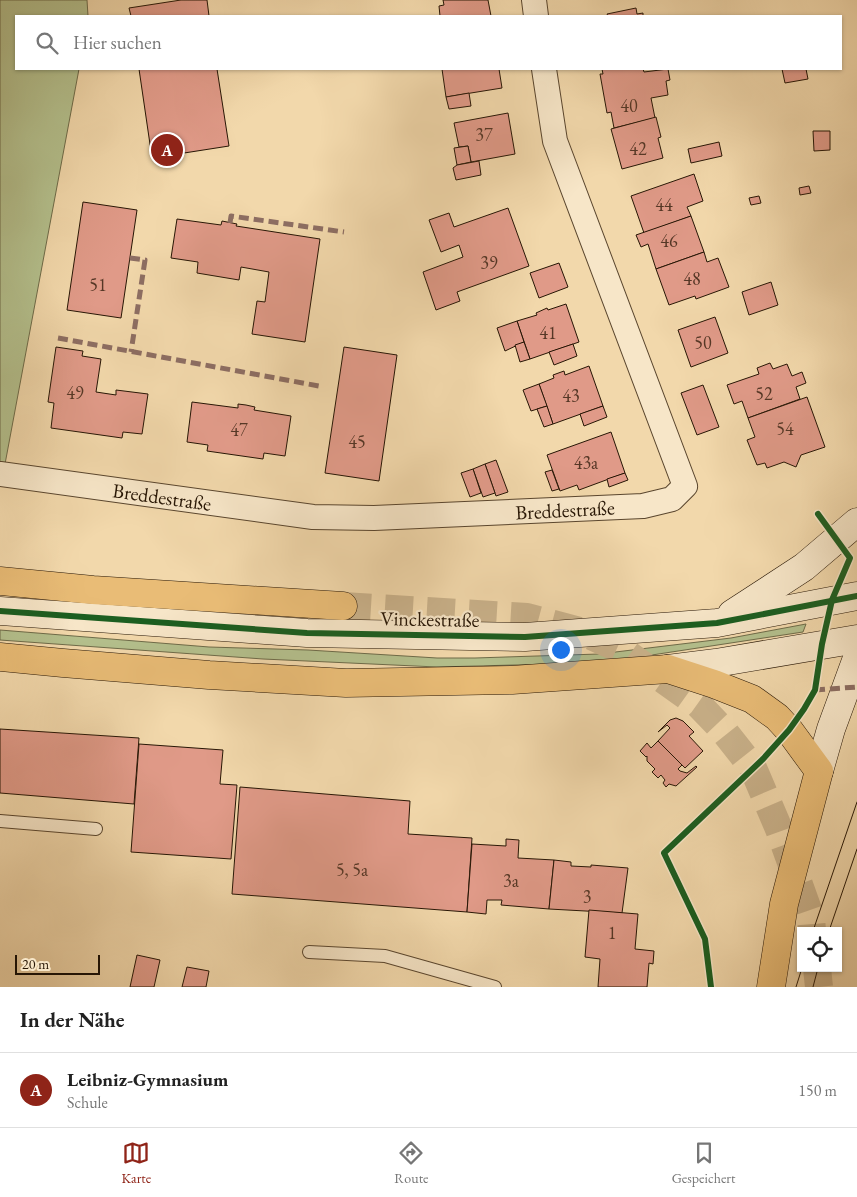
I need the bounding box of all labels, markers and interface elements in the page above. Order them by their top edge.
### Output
search box [15,15,842,70]
icon: search [33,29,61,57]
text: Hier suchen [73,30,162,55]
house number: 40 [620,94,638,117]
house number: 37 [475,123,493,146]
pin: A [151,131,183,169]
house number: 42 [629,137,647,160]
house number: 44 [655,193,673,216]
house number: 46 [660,229,678,252]
house number: 39 [480,251,498,274]
house number: 48 [683,267,701,290]
house number: 51 [89,273,107,296]
house number: 41 [539,321,557,344]
house number: 50 [694,331,712,354]
house number: 49 [66,381,84,404]
house number: 52 [755,382,773,405]
house number: 43 [562,384,580,407]
house number: 54 [776,417,794,440]
house number: 47 [230,418,248,441]
house number: 45 [348,430,366,453]
house number: 43a [574,451,599,474]
street label: Breddestraße [111,477,213,517]
street label: Breddestraße [515,494,615,526]
street label: Vinckestraße [380,605,480,633]
your location [548,637,574,663]
house number: 5, 5a [336,858,369,881]
house number: 3a [503,869,520,892]
house number: 3 [583,885,591,908]
house number: 1 [608,921,616,944]
map controls [797,927,842,972]
button: locate [797,927,842,972]
scale bar [15,952,100,975]
text: 20 m [22,955,49,973]
text: In der Nähe [20,1006,125,1033]
text: Leibniz-Gymnasium [67,1067,228,1092]
text: A [30,1080,42,1101]
text: 150 m [798,1080,837,1101]
text: Schule [67,1092,108,1113]
tab: Karte [122,1139,151,1187]
tab: Route [394,1139,429,1187]
tab: Gespeichert [672,1139,735,1187]

